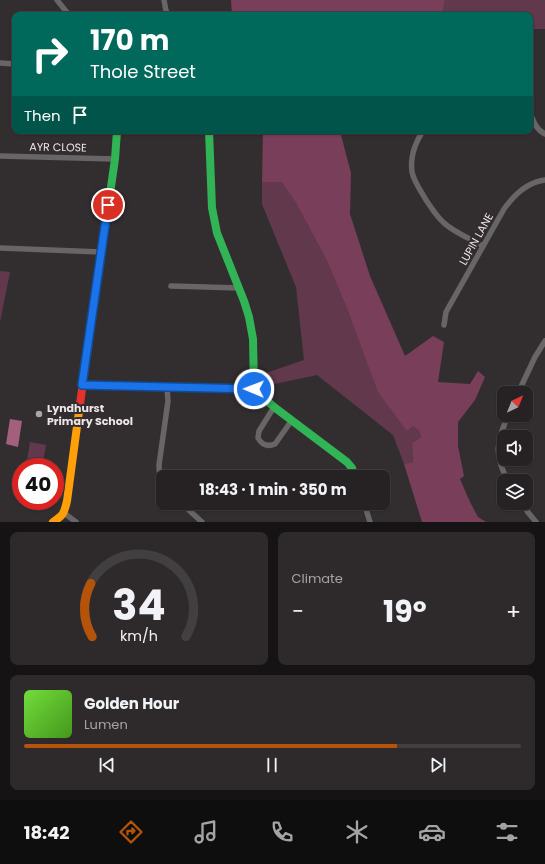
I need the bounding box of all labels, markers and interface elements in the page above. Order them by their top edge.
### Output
text: 170 m [90,21,169,60]
icon: right [24,28,76,80]
text: Thole Street [90,59,196,84]
icon: arrive [69,104,91,126]
text: Then [24,105,61,126]
street label: AYR CLOSE [29,138,87,156]
pin [91,188,125,222]
icon: arrive [97,194,119,216]
street label: LUPIN LANE [455,210,497,268]
position arrow [233,368,275,410]
north arrow [497,386,533,422]
map controls [497,386,533,510]
place label: Lyndhurst Primary School [47,400,133,429]
marker: Lyndhurst Primary School [34,409,44,419]
button: sound [497,430,533,466]
speed limit sign: 40 [12,458,64,510]
button: layers [497,474,533,510]
text: 18:43 · 1 min · 350 m [199,479,347,500]
text: Climate [292,569,343,588]
text: 34 [112,575,165,634]
text: 19° [383,590,427,633]
text: − [292,596,304,627]
text: + [506,596,521,627]
text: km/h [120,625,158,645]
text: Golden Hour [84,693,179,714]
text: Lumen [84,715,128,734]
icon: previous [96,754,118,776]
icon: pause [261,754,283,776]
icon: next [427,754,449,776]
icon: directions [117,818,145,846]
icon: music [192,818,220,846]
icon: phone [268,818,296,846]
icon: climate [343,818,371,846]
icon: car [418,818,446,846]
icon: filters [493,818,521,846]
text: 18:42 [24,820,70,845]

